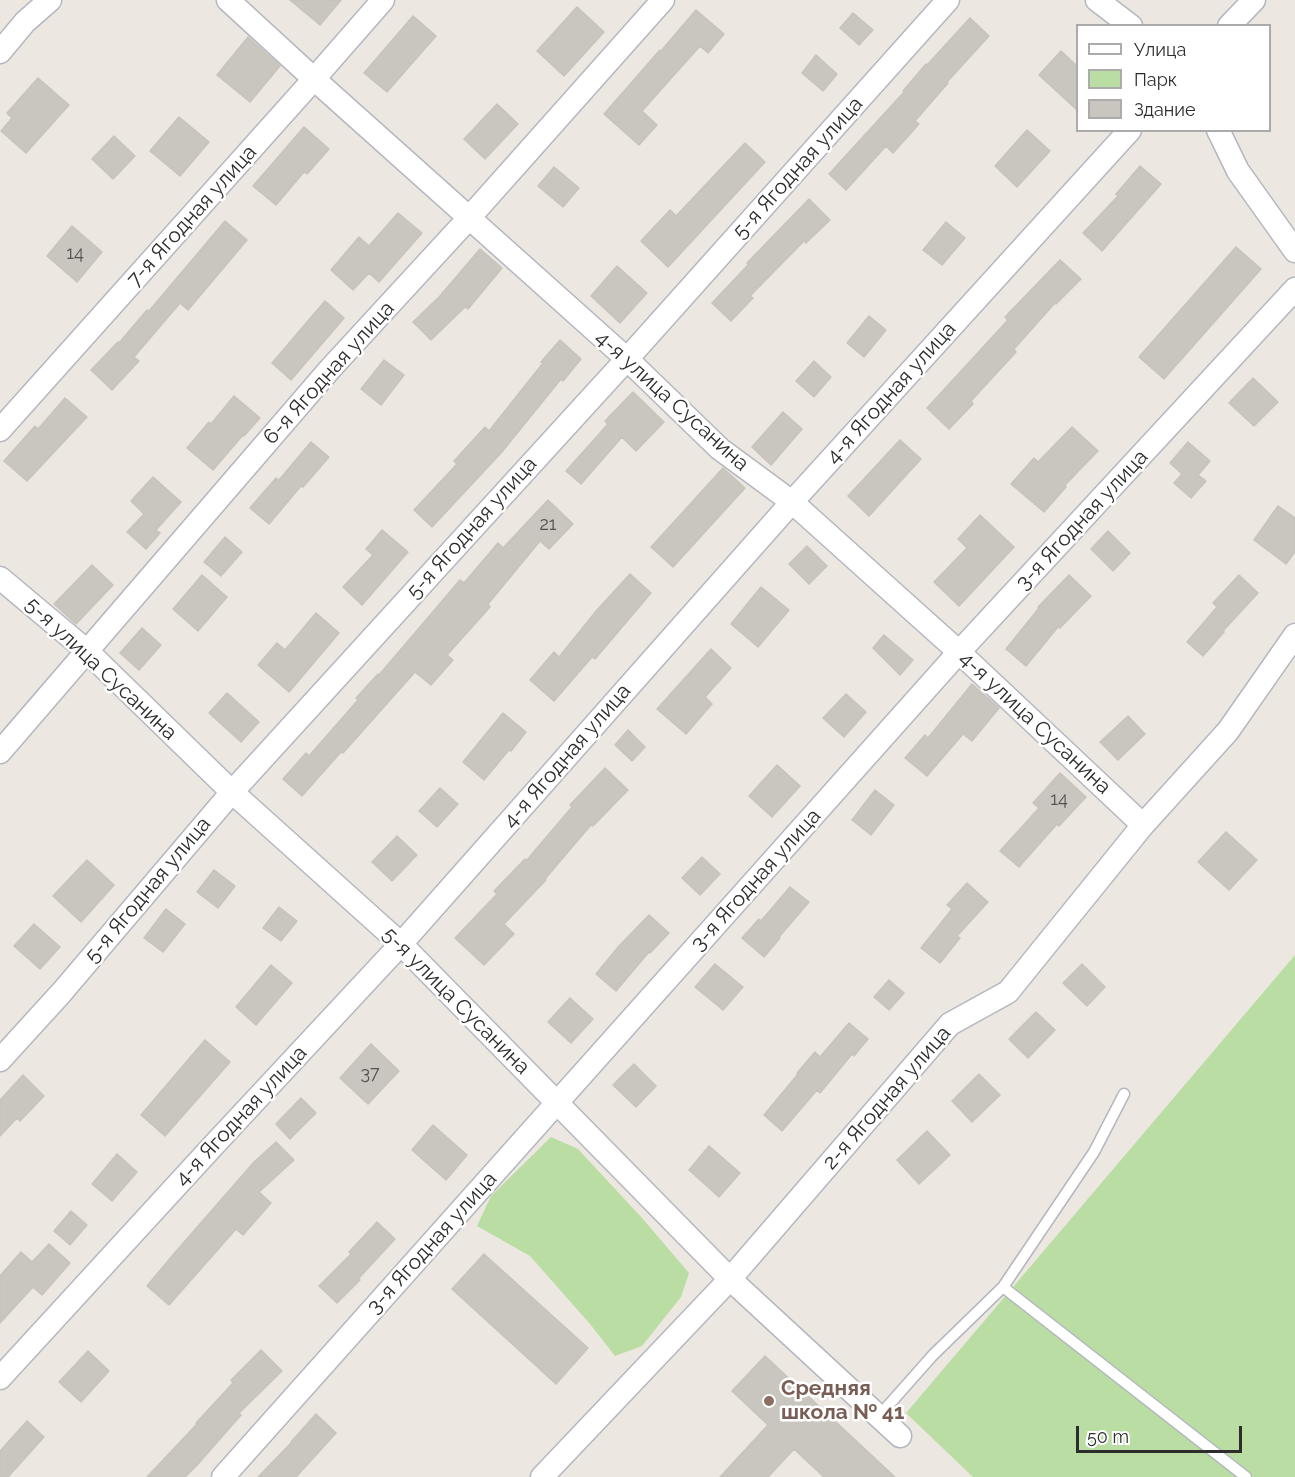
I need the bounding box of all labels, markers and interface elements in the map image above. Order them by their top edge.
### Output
legend [1076,24,1271,132]
text: Улица [1134,39,1186,60]
text: Парк [1134,69,1177,90]
street label: 5-я Ягодная улица [728,92,868,244]
text: Здание [1134,99,1196,120]
street label: 7-я Ягодная улица [122,140,262,292]
house number: 14 [66,243,84,265]
street label: 6-я Ягодная улица [258,296,400,450]
street label: 4-я Ягодная улица [821,317,961,469]
street label: 4-я улица Сусанина [590,325,754,477]
street label: 3-я Ягодная улица [1011,445,1153,595]
street label: 5-я Ягодная улица [402,452,542,604]
house number: 21 [539,514,557,536]
street label: 5-я улица Сусанина [20,592,182,746]
street label: 4-я улица Сусанина [954,646,1116,800]
street label: 4-я Ягодная улица [498,679,636,833]
house number: 14 [1050,789,1068,811]
street label: 3-я Ягодная улица [686,804,826,956]
street label: 5-я Ягодная улица [80,812,216,968]
street label: 5-я улица Сусанина [377,922,535,1080]
street label: 2-я Ягодная улица [818,1021,956,1175]
street label: 4-я Ягодная улица [170,1041,312,1191]
house number: 37 [360,1063,380,1085]
street label: 3-я Ягодная улица [362,1167,502,1319]
place label: Средняя школа № 41 [781,1376,904,1426]
marker: Средняя школа № 41 [762,1394,776,1408]
scale bar [1079,1414,1246,1452]
text: 50 m [1087,1426,1129,1447]

